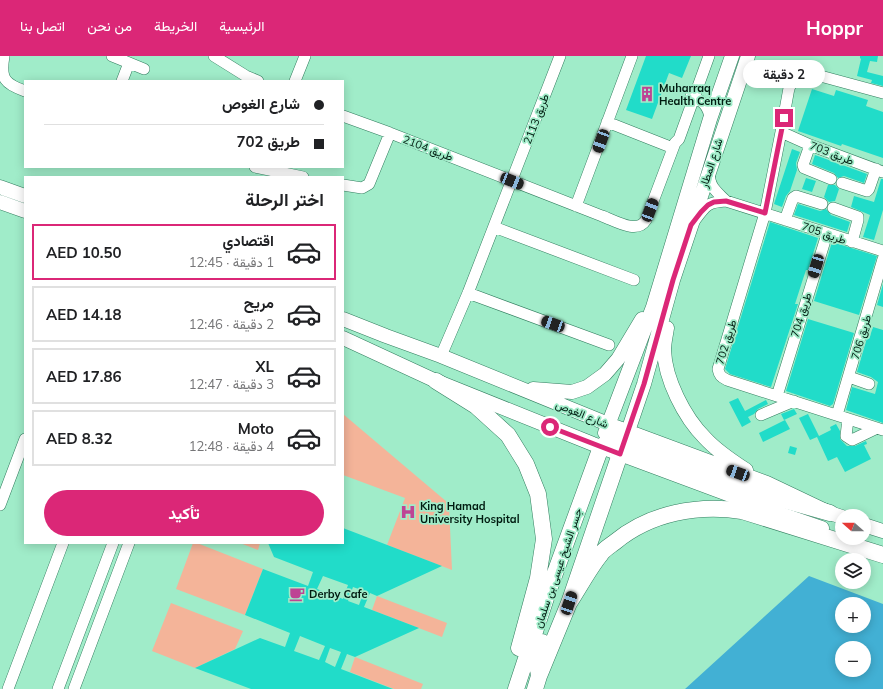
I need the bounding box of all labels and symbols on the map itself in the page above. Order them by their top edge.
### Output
callout: 2 دقيقة [743,60,825,88]
place label: Muharraq Health Centre [659,81,731,108]
building icon: Muharraq Health Centre [638,85,656,103]
street label: طريق 2113 [520,92,552,146]
route end [775,109,793,127]
car [591,128,611,154]
street label: طريق 2104 [401,132,455,164]
street label: شارع المطار [696,136,727,191]
street label: طريق 703 [808,138,856,168]
car [499,171,525,191]
car [640,197,660,223]
street label: طريق 705 [800,219,848,247]
car [807,253,825,279]
street label: طريق 704 [788,291,814,339]
street label: طريق 706 [848,313,874,361]
car [540,314,566,334]
street label: طريق 702 [713,318,739,366]
street label: شارع الغوص [553,397,611,432]
route start [541,418,559,436]
car [725,463,751,483]
place label: King Hamad University Hospital [420,499,520,526]
hospital icon: King Hamad University Hospital [399,503,417,521]
street label: جسر الشيخ عيسى بن سلمان [531,506,586,630]
north arrow [835,509,871,545]
cafe icon: Derby Cafe [288,585,306,603]
place label: Derby Cafe [309,587,368,601]
car [559,590,579,616]

